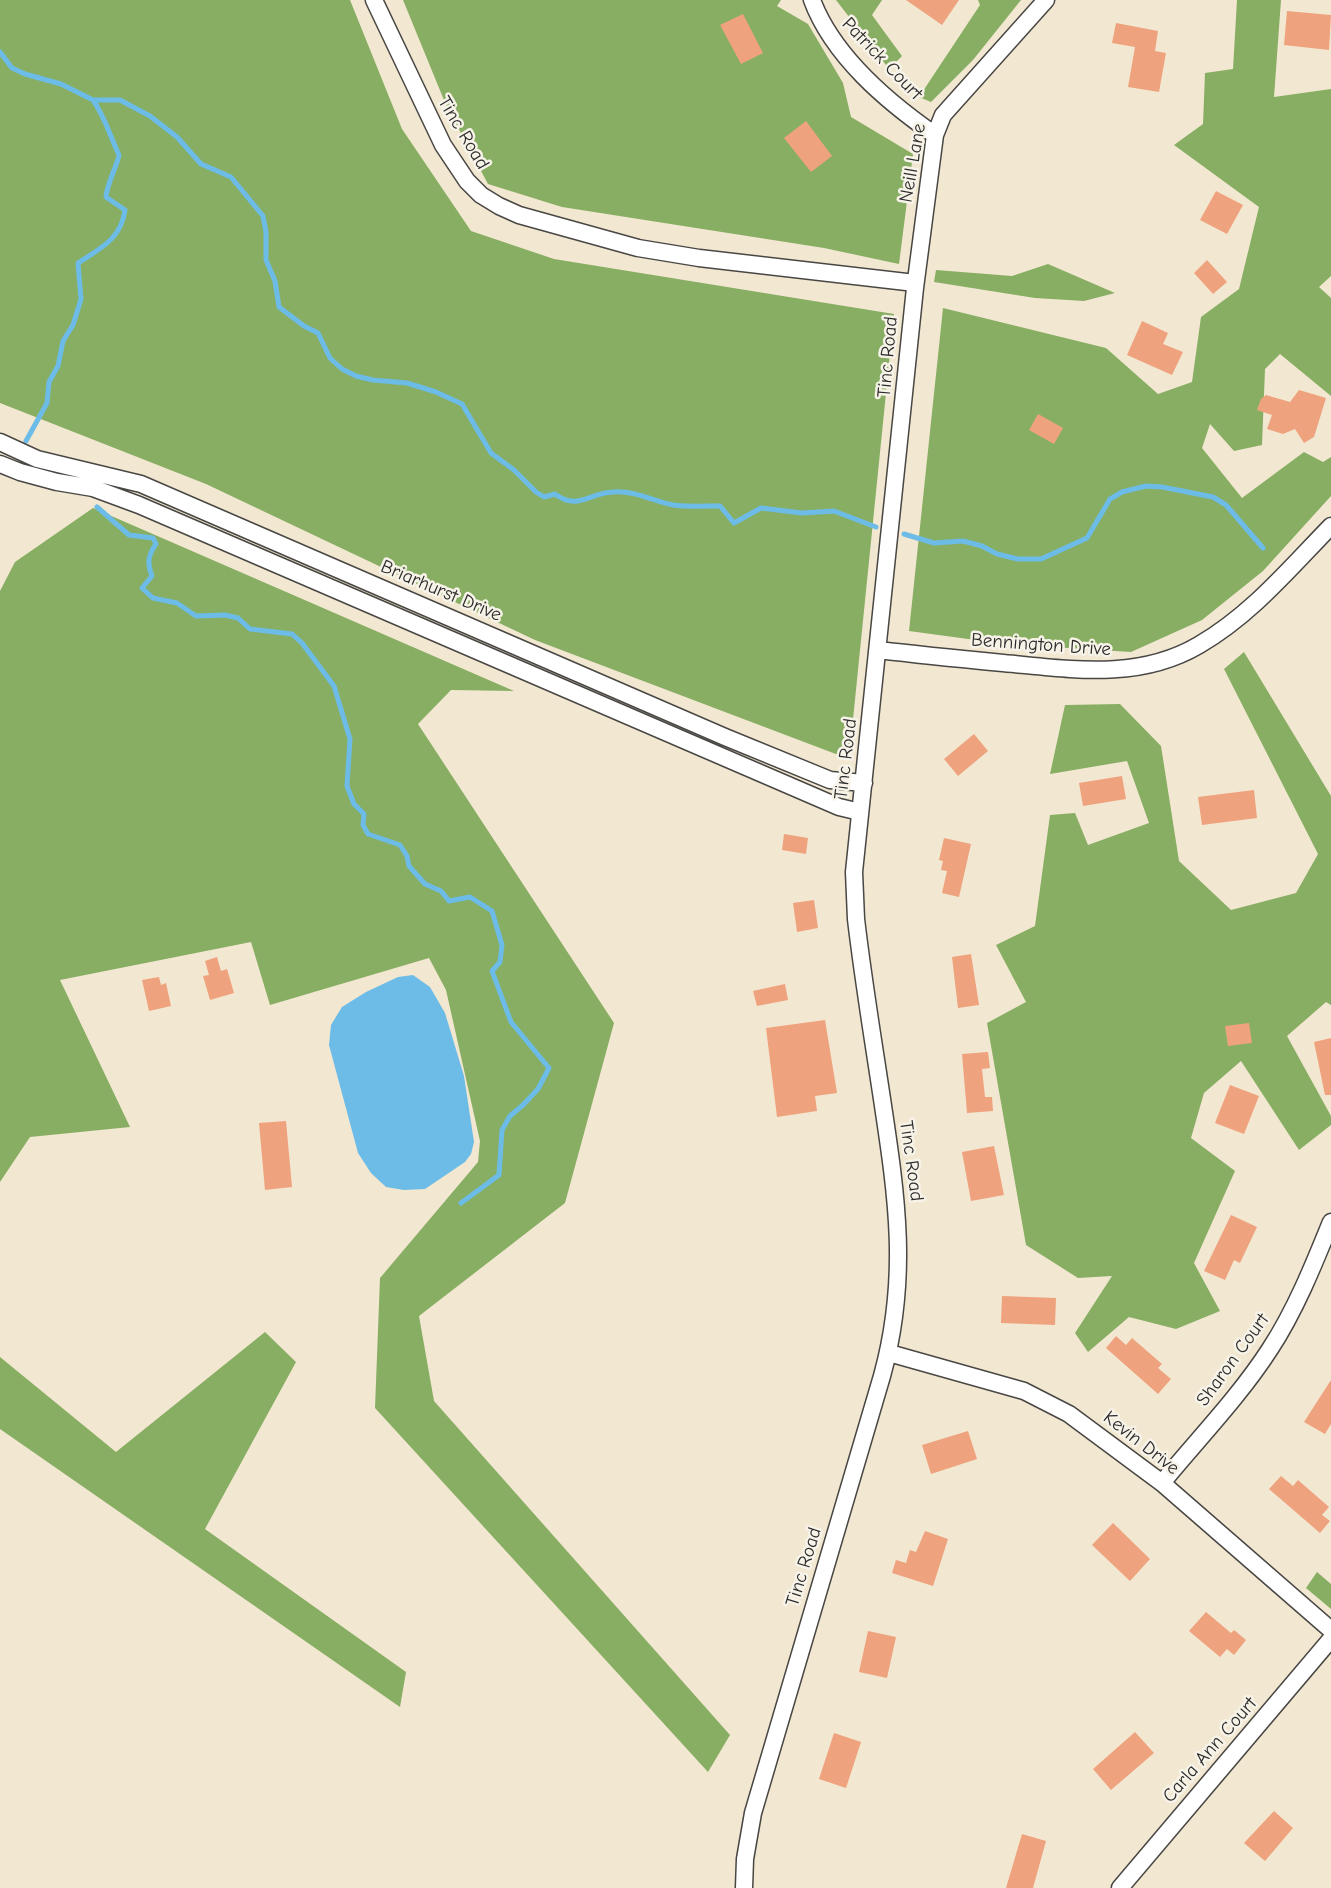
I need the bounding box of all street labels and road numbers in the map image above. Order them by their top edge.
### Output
street label: Patrick Court [837,13,927,105]
street label: Tinc Road [432,92,494,174]
street label: Neill Lane [895,122,931,204]
street label: Tinc Road [873,316,903,398]
street label: Briarhurst Drive [377,555,505,627]
street label: Bennington Drive [970,629,1112,661]
street label: Tinc Road [830,717,862,801]
street label: Tinc Road [894,1119,928,1203]
street label: Sharon Court [1192,1309,1274,1411]
street label: Kevin Drive [1098,1406,1184,1480]
street label: Tinc Road [781,1525,827,1609]
street label: Carla Ann Court [1158,1693,1262,1807]

